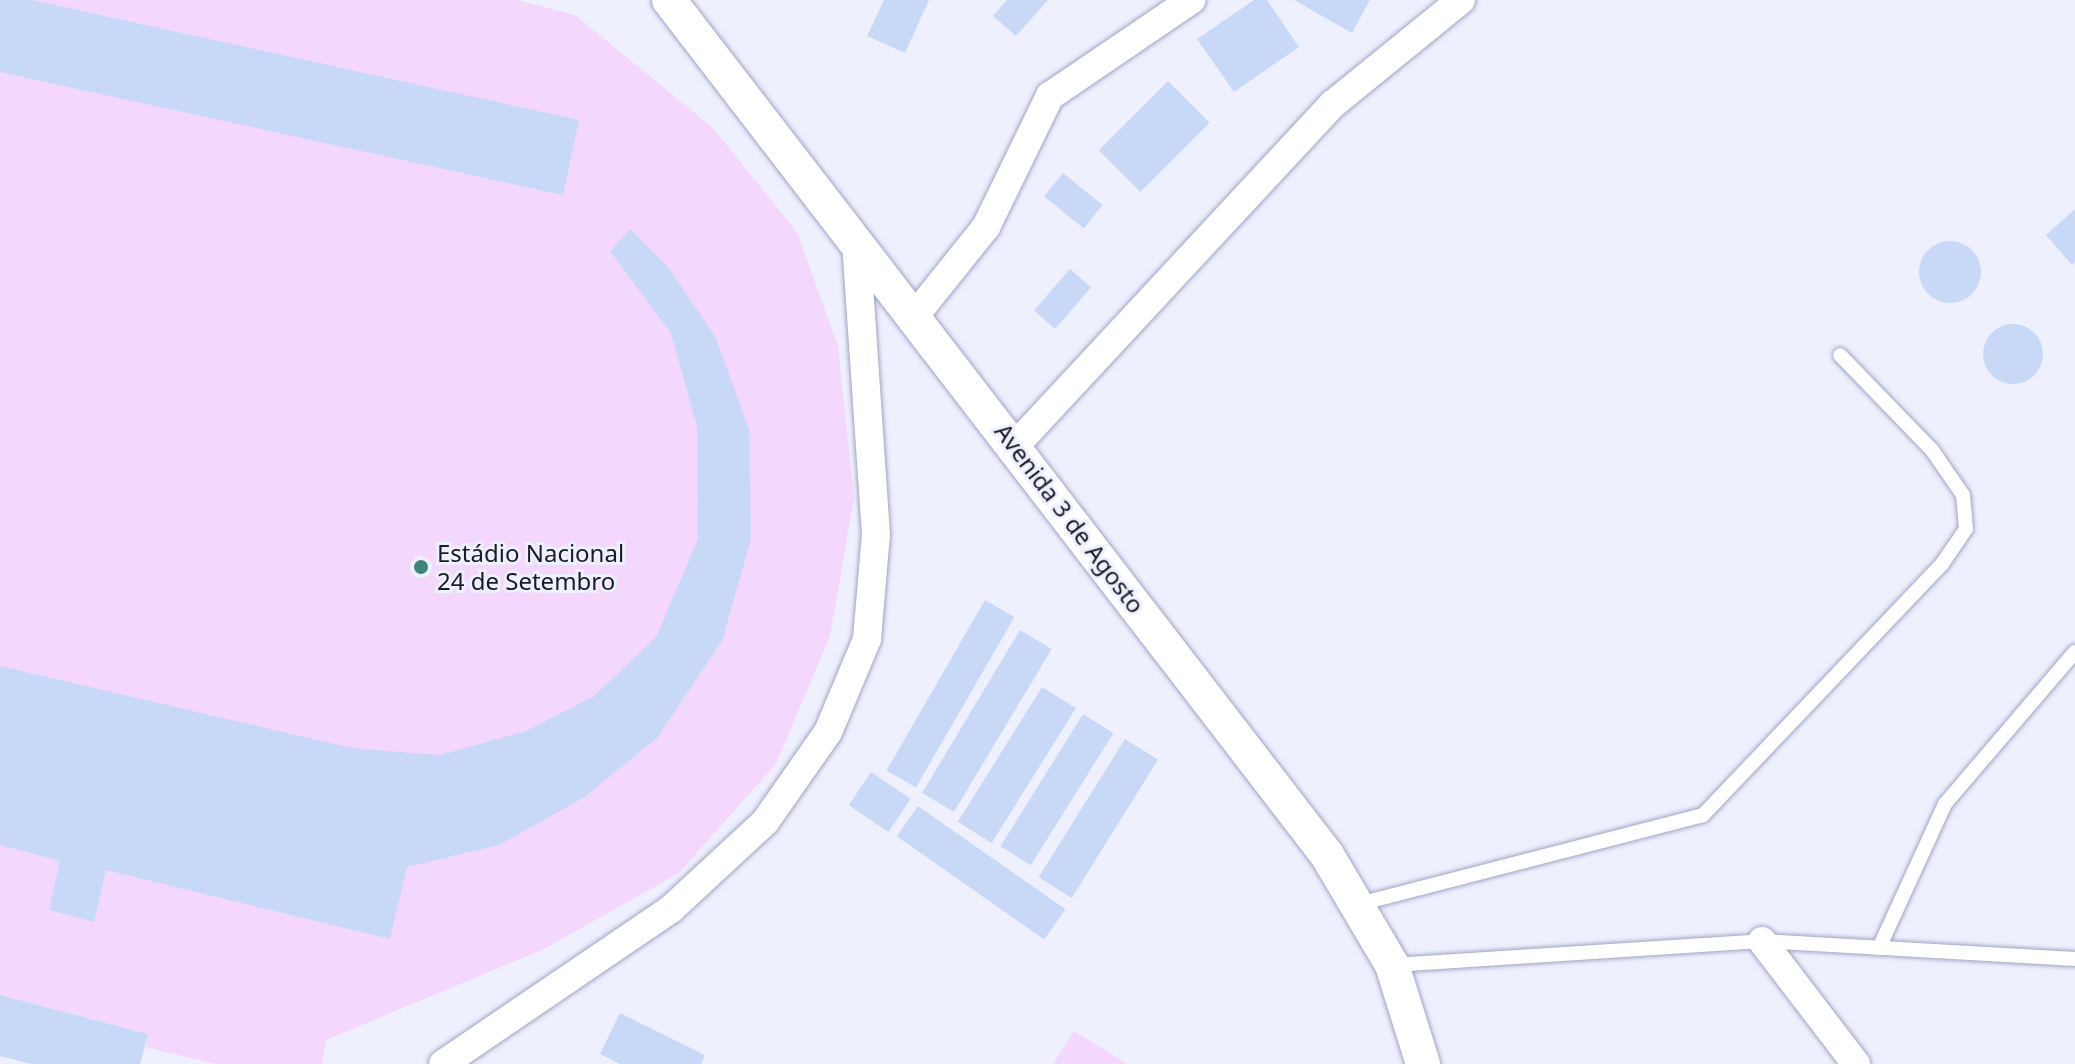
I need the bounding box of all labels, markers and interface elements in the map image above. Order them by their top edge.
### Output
street label: Avenida 3 de Agosto [989,417,1151,619]
place label: Estádio Nacional 24 de Setembro [437,539,624,595]
marker: Estádio Nacional 24 de Setembro [412,558,430,576]

